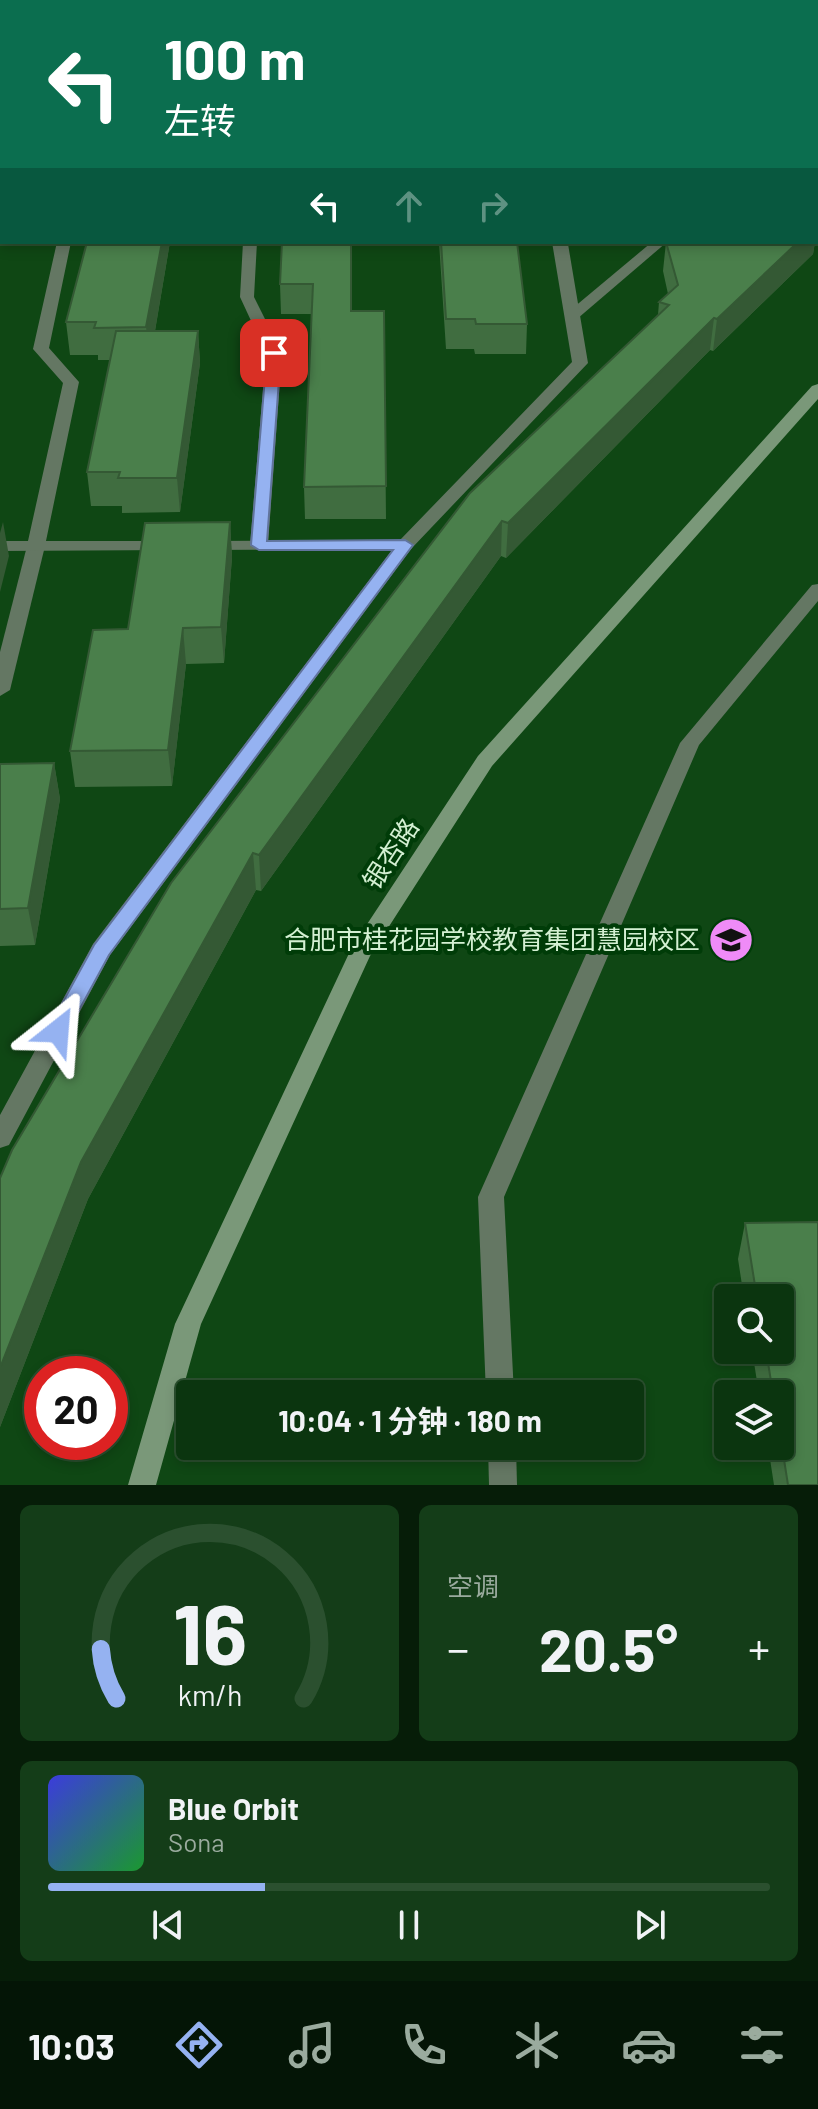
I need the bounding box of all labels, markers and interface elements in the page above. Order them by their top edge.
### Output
text: 100 m [164,24,306,91]
icon: left [32,32,136,136]
text: 左转 [164,98,236,141]
icon: left [303,184,347,228]
icon: ahead [387,184,431,228]
icon: right [471,184,515,228]
pin [240,319,308,387]
icon: arrive [252,331,296,375]
street label: 银杏路 [355,812,424,894]
school or university icon: 合肥市桂花园学校教育集团慧园校区 [707,916,755,964]
place label: 合肥市桂花园学校教育集团慧园校区 [284,923,700,954]
position arrow [16,989,100,1073]
map controls [714,1284,794,1460]
button: search [714,1284,794,1364]
speed limit sign: 20 [24,1356,128,1460]
button: layers [714,1380,794,1460]
text: 10:04 · 1 分钟 · 180 m [278,1402,542,1438]
text: 空调 [447,1570,499,1601]
text: 16 [172,1582,247,1682]
text: 20.5° [539,1612,678,1684]
text: − [447,1621,469,1674]
text: + [748,1621,770,1674]
text: km/h [177,1677,242,1712]
text: Blue Orbit [168,1790,299,1826]
text: Sona [168,1826,225,1857]
icon: previous [146,1903,190,1947]
icon: pause [387,1903,431,1947]
icon: next [628,1903,672,1947]
icon: directions [171,2017,227,2073]
icon: music [284,2017,340,2073]
icon: phone [396,2017,452,2073]
icon: climate [509,2017,565,2073]
icon: car [621,2017,677,2073]
icon: filters [734,2017,790,2073]
text: 10:03 [28,2024,115,2067]

